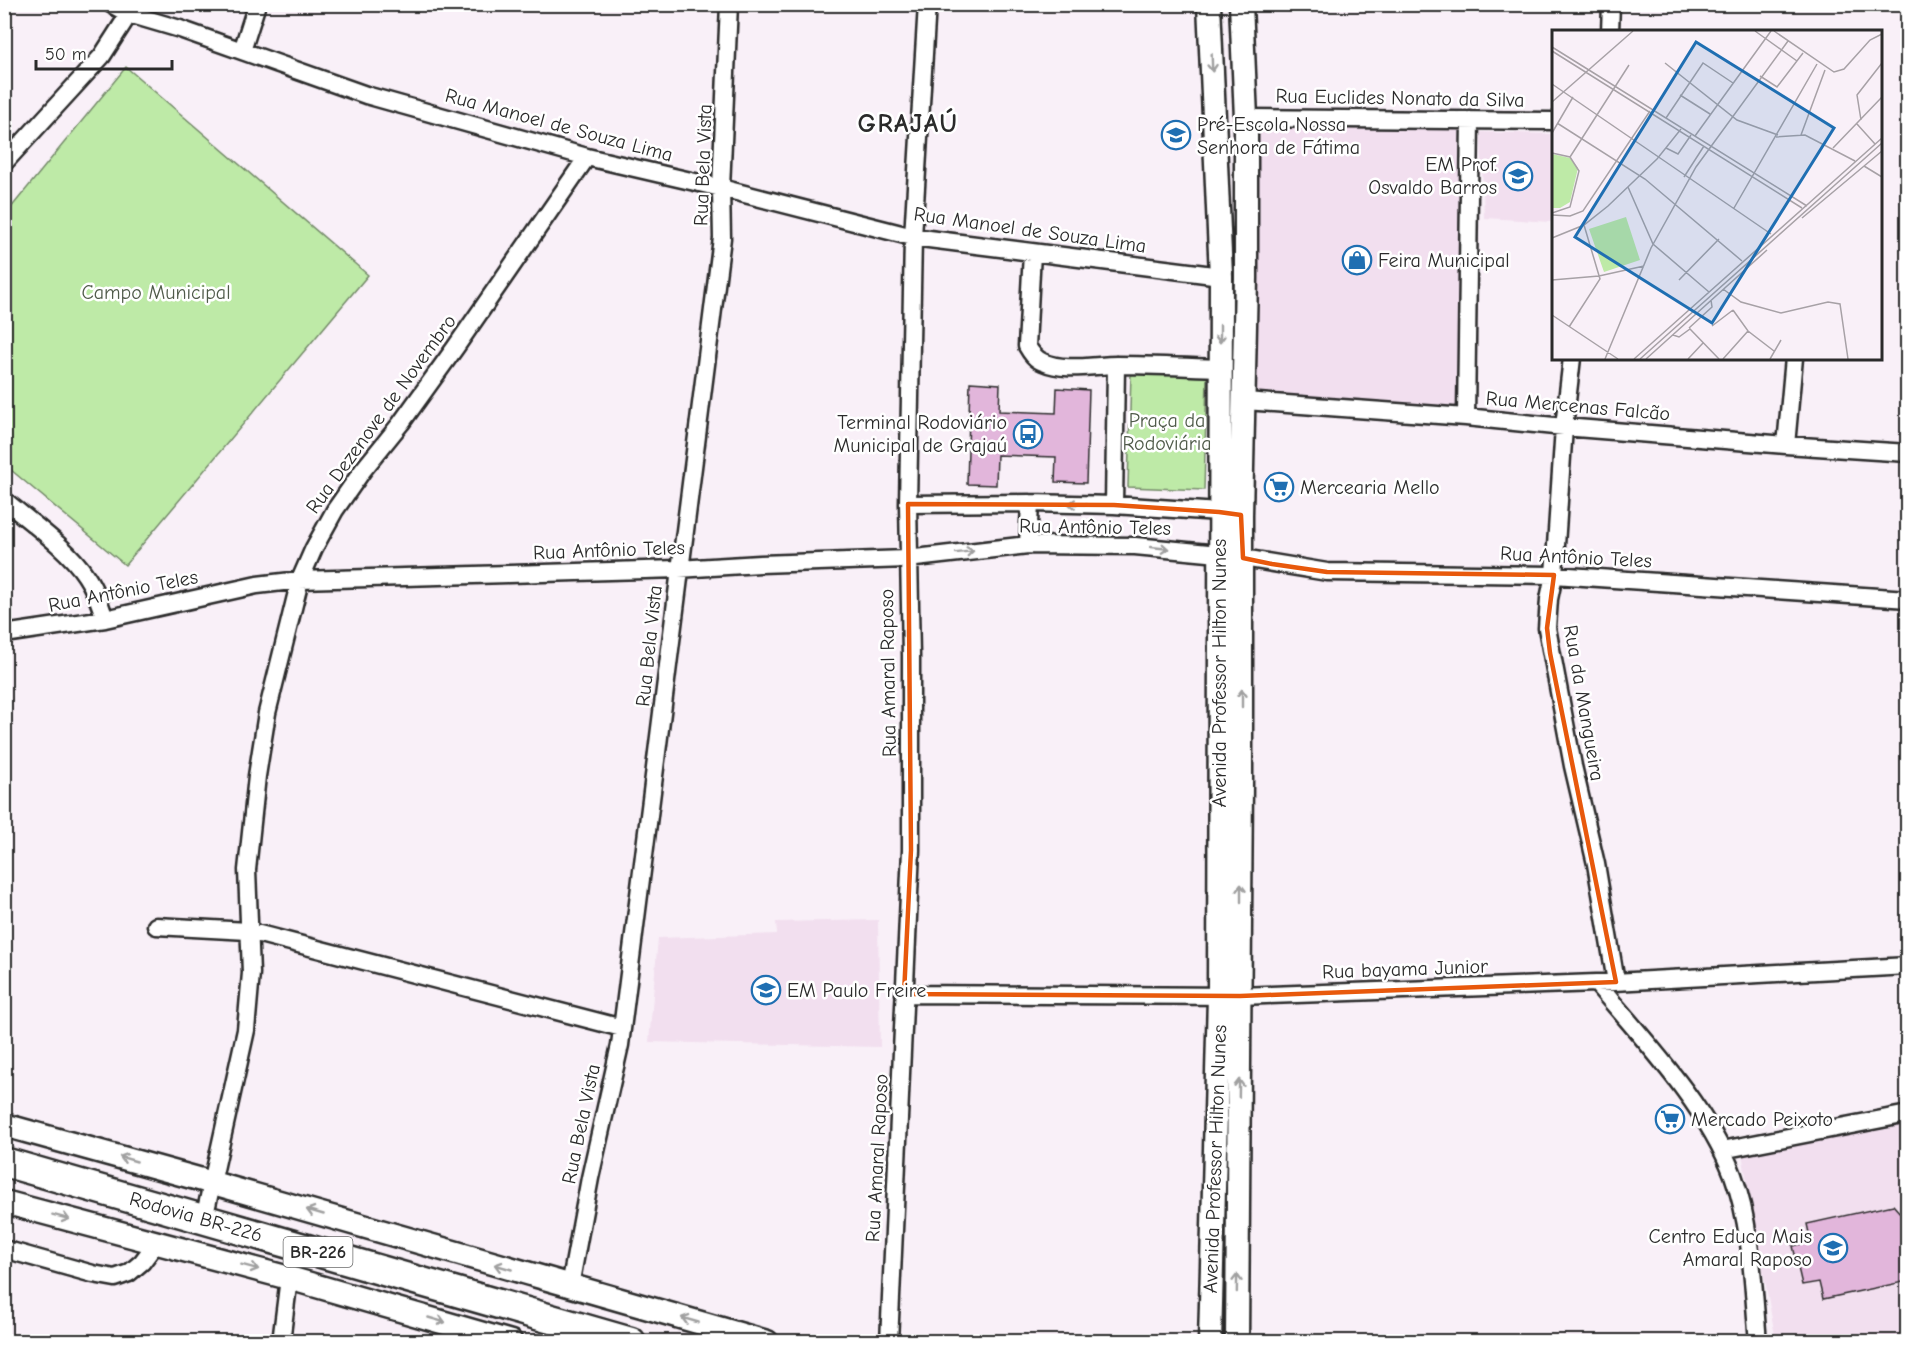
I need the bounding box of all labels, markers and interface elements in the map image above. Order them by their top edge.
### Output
inset map [1552,30,1882,360]
scale bar [36,33,172,71]
text: 50 m [45,44,87,65]
one-way arrow [1206,52,1217,72]
street label: Rua Manoel de Souza Lima [443,84,675,166]
street label: Rua Euclides Nonato da Silva [1275,84,1525,112]
street label: Rua Bela Vista [689,104,717,226]
district label: GRAJAÚ [858,108,958,139]
place label: Pré-Escola Nossa Senhora de Fátima [1197,113,1360,159]
school or university icon: Pré-Escola Nossa Senhora de Fátima [1160,119,1192,151]
place label: EM Prof. Osvaldo Barros [1368,153,1497,199]
school or university icon: EM Prof. Osvaldo Barros [1502,160,1534,192]
street label: Rua Manoel de Souza Lima [912,202,1148,258]
shop icon: Feira Municipal [1341,244,1373,276]
place label: Feira Municipal [1378,249,1510,272]
park label: Campo Municipal [81,281,231,304]
street label: Rua Dezenove de Novembro [301,310,461,518]
one-way arrow [1214,324,1226,344]
street label: Rua Mercenas Falcão [1485,386,1671,426]
park label: Praça da Rodoviária [1122,409,1212,455]
place label: Terminal Rodoviário Municipal de Grajaú [833,411,1007,457]
bus stop icon: Terminal Rodoviário Municipal de Grajaú [1012,418,1044,450]
supermarket icon: Mercearia Mello [1263,471,1295,503]
place label: Mercearia Mello [1300,476,1440,499]
one-way arrow [1067,498,1087,509]
street label: Rua Antônio Teles [1019,514,1171,540]
street label: Rua Antônio Teles [533,536,685,564]
street label: Avenida Professor Hilton Nunes [1208,539,1231,807]
street label: Rua Antônio Teles [1500,542,1652,572]
one-way arrow [1149,543,1169,554]
one-way arrow [955,546,975,557]
street label: Rua Antônio Teles [46,565,200,617]
street label: Rua Bela Vista [631,584,667,708]
street label: Rua Amaral Raposo [875,589,901,757]
street label: Rua da Mangueira [1559,623,1609,783]
one-way arrow [1236,689,1248,709]
one-way arrow [1235,884,1246,904]
street label: Rua bayama Junior [1322,955,1488,983]
school or university icon: EM Paulo Freire [750,974,782,1006]
place label: EM Paulo Freire [787,979,926,1002]
street label: Avenida Professor Hilton Nunes [1199,1024,1231,1294]
street label: Rua Bela Vista [557,1062,605,1186]
street label: Rua Amaral Raposo [861,1073,893,1243]
one-way arrow [1233,1079,1245,1099]
supermarket icon: Mercado Peixoto [1654,1103,1686,1135]
place label: Mercado Peixoto [1691,1108,1833,1131]
one-way arrow [118,1153,137,1165]
street label: Rodovia BR-226 [127,1187,265,1247]
one-way arrow [306,1206,325,1218]
one-way arrow [51,1212,70,1223]
place label: Centro Educa Mais Amaral Raposo [1649,1225,1812,1271]
school or university icon: Centro Educa Mais Amaral Raposo [1817,1232,1849,1264]
road number: BR-226 [284,1237,352,1267]
one-way arrow [493,1261,512,1272]
one-way arrow [240,1262,259,1273]
one-way arrow [1231,1274,1243,1294]
one-way arrow [681,1314,700,1325]
one-way arrow [427,1315,446,1326]

